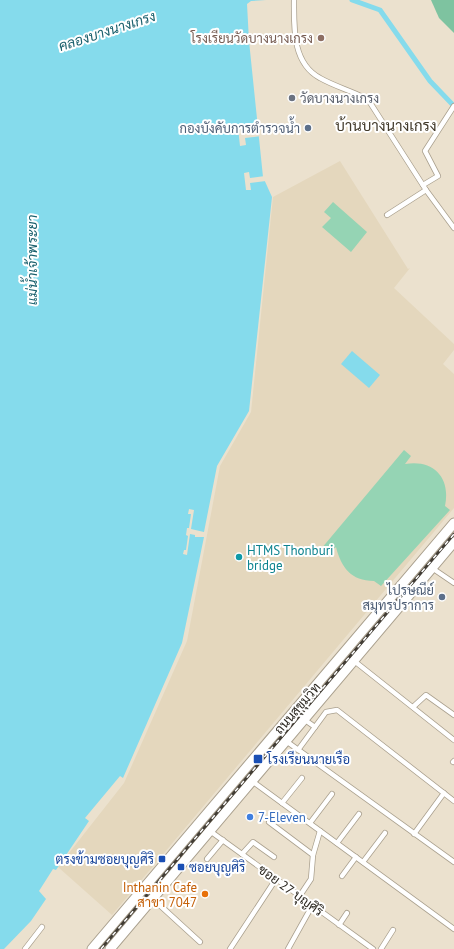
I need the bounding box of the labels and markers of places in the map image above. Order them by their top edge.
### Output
place label: โรงเรียนวัดบางนางเกรง [190,29,313,47]
marker: โรงเรียนวัดบางนางเกรง [316,33,326,43]
place label: วัดบางนางเกรง [300,90,379,107]
marker: วัดบางนางเกรง [287,93,297,103]
place label: กองบังคับการตำรวจน้ำ [179,116,300,137]
marker: กองบังคับการตำรวจน้ำ [303,123,313,133]
place label: HTMS Thonburi bridge [247,542,334,574]
marker: HTMS Thonburi bridge [234,552,244,562]
place label: ไปรษณีย์ สมุทรปราการ [362,581,434,615]
marker: ไปรษณีย์ สมุทรปราการ [437,592,447,602]
place label: โรงเรียนนายเรือ [266,750,350,768]
marker: โรงเรียนนายเรือ [252,753,264,765]
place label: 7-Eleven [258,809,306,826]
marker: 7-Eleven [245,812,255,822]
place label: ตรงข้ามซอยบุญศิริ [56,850,154,869]
marker: ตรงข้ามซอยบุญศิริ [157,854,167,864]
place label: ซอยบุญศิริ [189,859,245,877]
marker: ซอยบุญศิริ [176,862,186,872]
place label: Inthanin Cafe สาขา 7047 [123,879,197,911]
marker: Inthanin Cafe สาขา 7047 [200,889,210,899]

